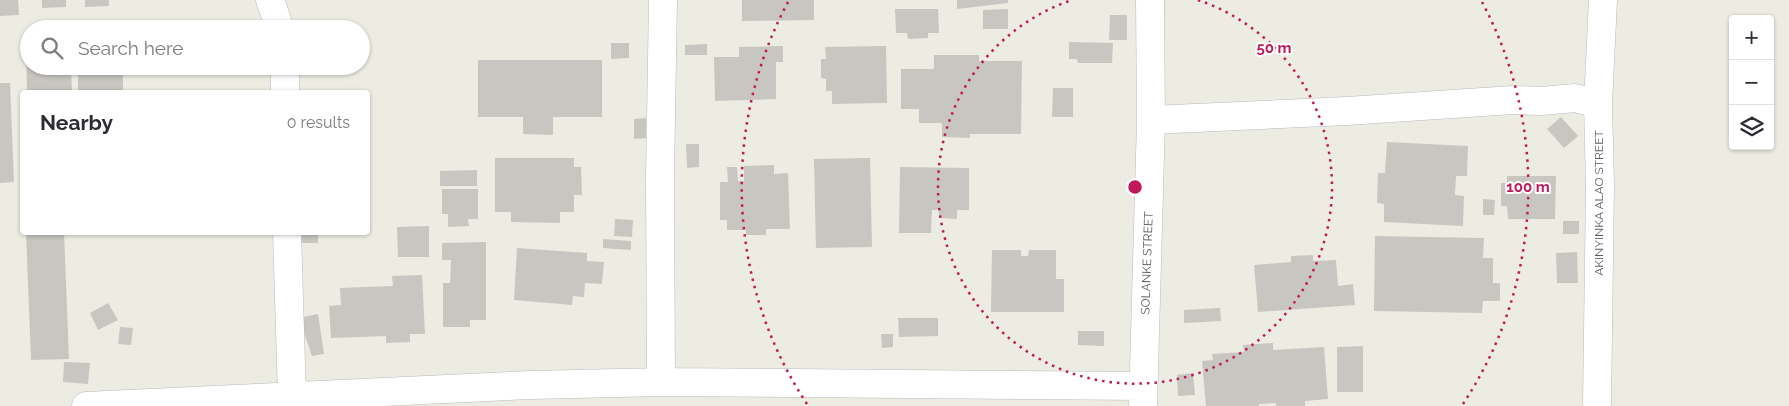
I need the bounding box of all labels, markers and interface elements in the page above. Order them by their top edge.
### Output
map controls [1729,15,1774,150]
button: + [1729,15,1774,60]
search box [20,20,370,75]
icon: search [38,34,66,62]
text: Search here [78,37,184,59]
text: 50 m [1256,39,1292,57]
button: − [1729,60,1774,105]
button: layers [1729,105,1774,150]
text: Nearby [40,110,113,135]
text: 0 results [287,113,350,132]
street label: AKINYINKA ALAO STREET [1592,130,1606,276]
centre of rings [1126,178,1144,196]
text: 100 m [1506,178,1550,196]
street label: SOLANKE STREET [1138,211,1156,315]

